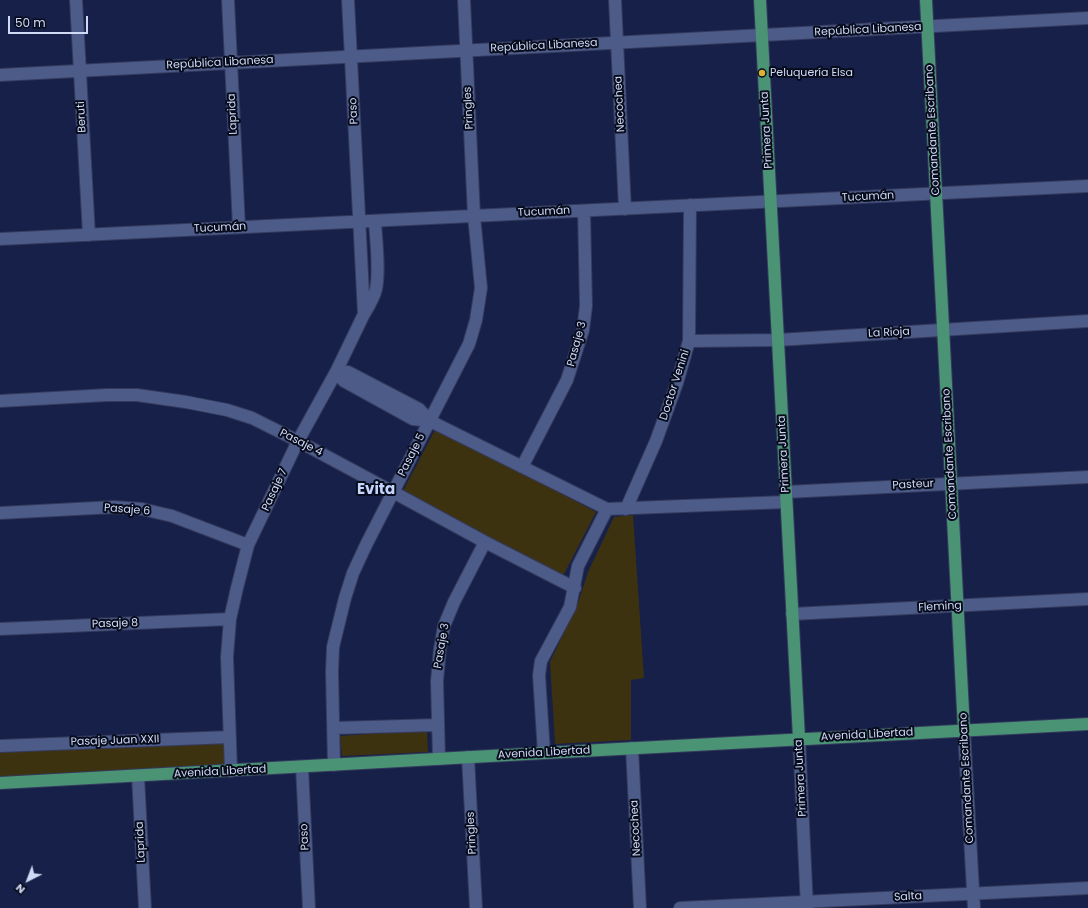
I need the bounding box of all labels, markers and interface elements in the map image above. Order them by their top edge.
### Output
scale bar [10,8,90,34]
text: 50 m [15,14,46,31]
street label: República Libanesa [814,21,922,39]
street label: República Libanesa [490,37,598,55]
street label: República Libanesa [166,54,274,72]
street label: Comandante Escribano [923,64,943,196]
place label: Peluquería Elsa [770,66,853,80]
marker: Peluquería Elsa [757,68,767,78]
street label: Necochea [612,76,628,132]
street label: Pringles [461,86,477,130]
street label: Primera Junta [758,91,776,169]
street label: Laprida [225,93,241,135]
street label: Paso [347,97,361,125]
street label: Beruti [75,101,89,133]
street label: Tucumán [841,189,895,205]
street label: Tucumán [517,204,571,220]
street label: Tucumán [193,220,247,236]
street label: Pasaje 3 [565,320,589,368]
street label: La Rioja [868,325,910,341]
street label: Doctor Venini [657,348,693,422]
street label: Comandante Escribano [940,388,960,520]
street label: Primera Junta [775,415,793,493]
street label: Pasaje 4 [277,427,325,459]
street label: Pasaje 5 [396,431,428,479]
street label: Pasaje 7 [259,467,291,513]
street label: Pasteur [892,477,934,493]
district label: Evita [357,481,395,499]
street label: Pasaje 6 [103,502,151,518]
street label: Fleming [918,599,962,615]
street label: Pasaje 8 [92,617,138,631]
street label: Pasaje 3 [432,622,452,670]
street label: Comandante Escribano [957,712,977,844]
street label: Avenida Libertad [820,726,914,744]
street label: Pasaje Juan XXII [70,733,160,749]
street label: Primera Junta [792,739,810,817]
street label: Avenida Libertad [497,744,591,762]
street label: Avenida Libertad [173,763,267,781]
street label: Necochea [628,800,644,856]
street label: Pringles [464,811,480,855]
street label: Laprida [133,821,149,863]
street label: Paso [298,823,312,851]
north arrow [8,860,48,900]
text: N [12,880,28,898]
street label: Salta [894,890,922,904]

